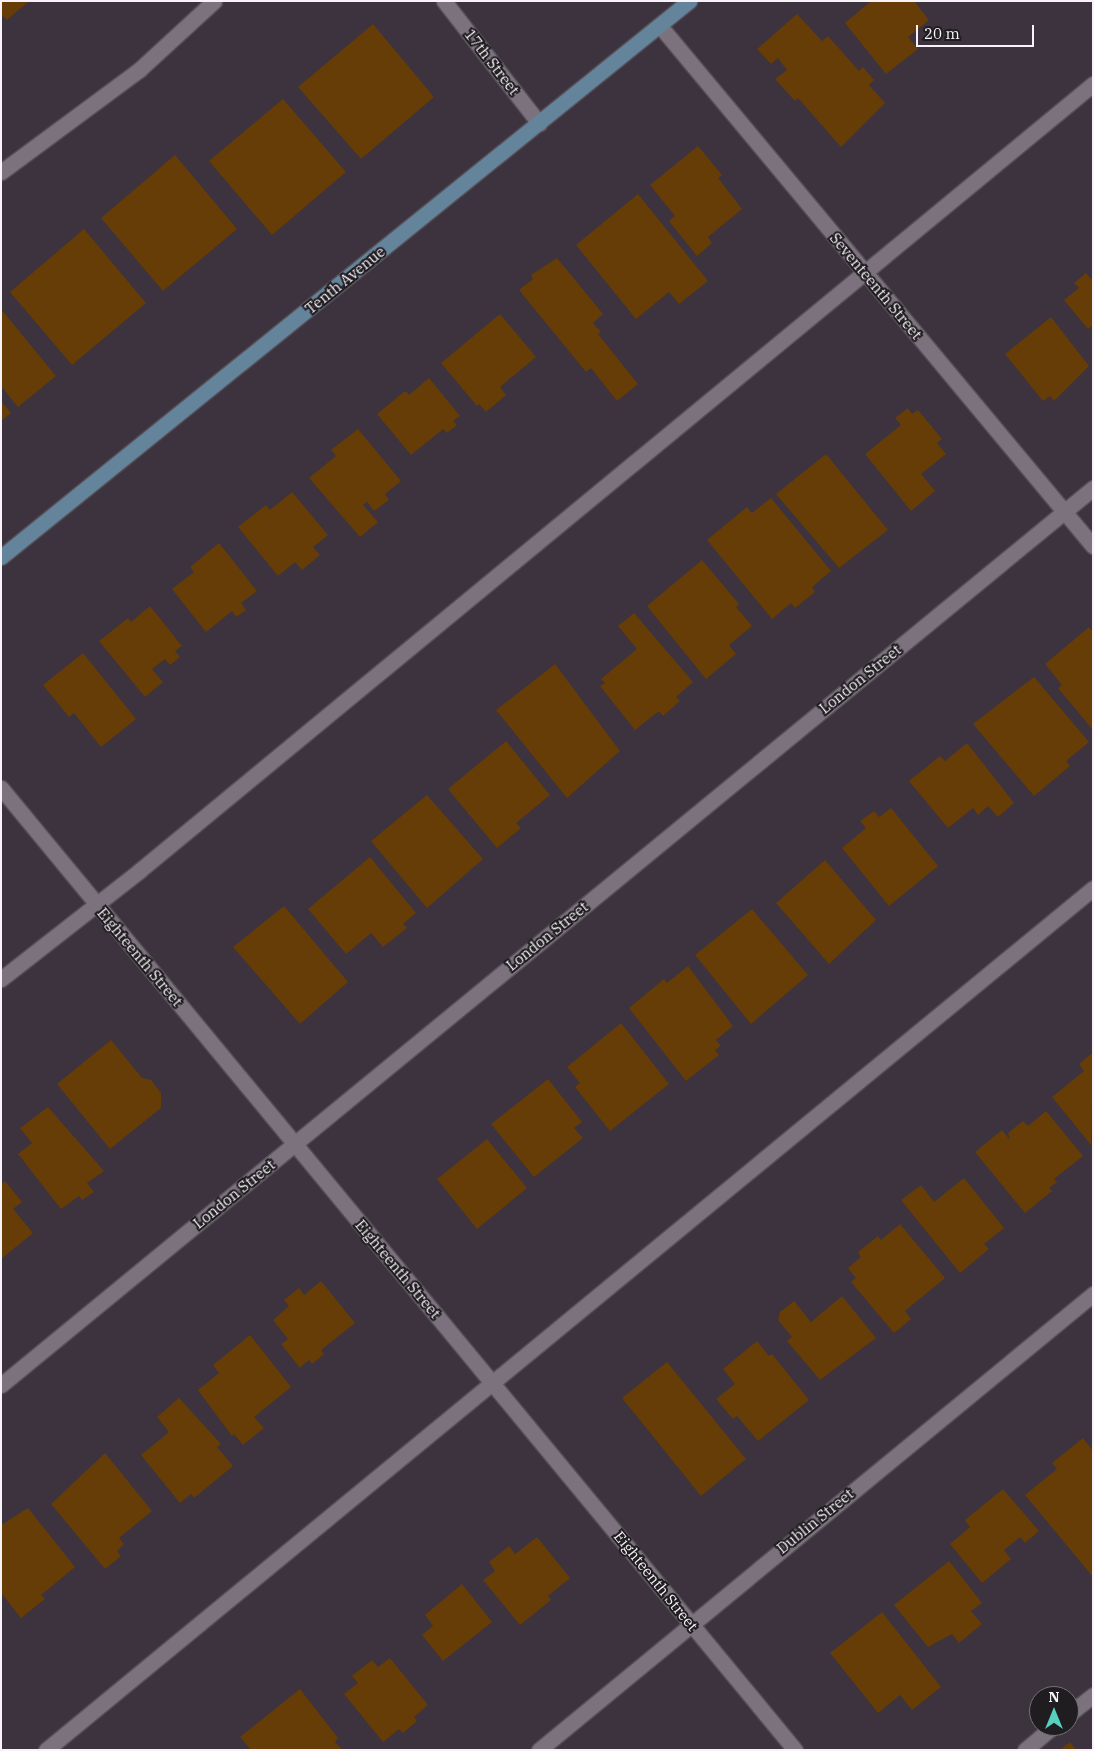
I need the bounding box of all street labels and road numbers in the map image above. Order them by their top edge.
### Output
street label: 17th Street [461,26,523,98]
street label: Seventeenth Street [826,229,926,343]
street label: Tenth Avenue [301,242,389,318]
street label: London Street [816,641,904,717]
street label: London Street [503,898,591,974]
street label: Eighteenth Street [94,904,186,1010]
street label: London Street [190,1156,278,1232]
street label: Eighteenth Street [352,1216,444,1322]
street label: Dublin Street [773,1485,857,1557]
street label: Eighteenth Street [610,1528,702,1634]

